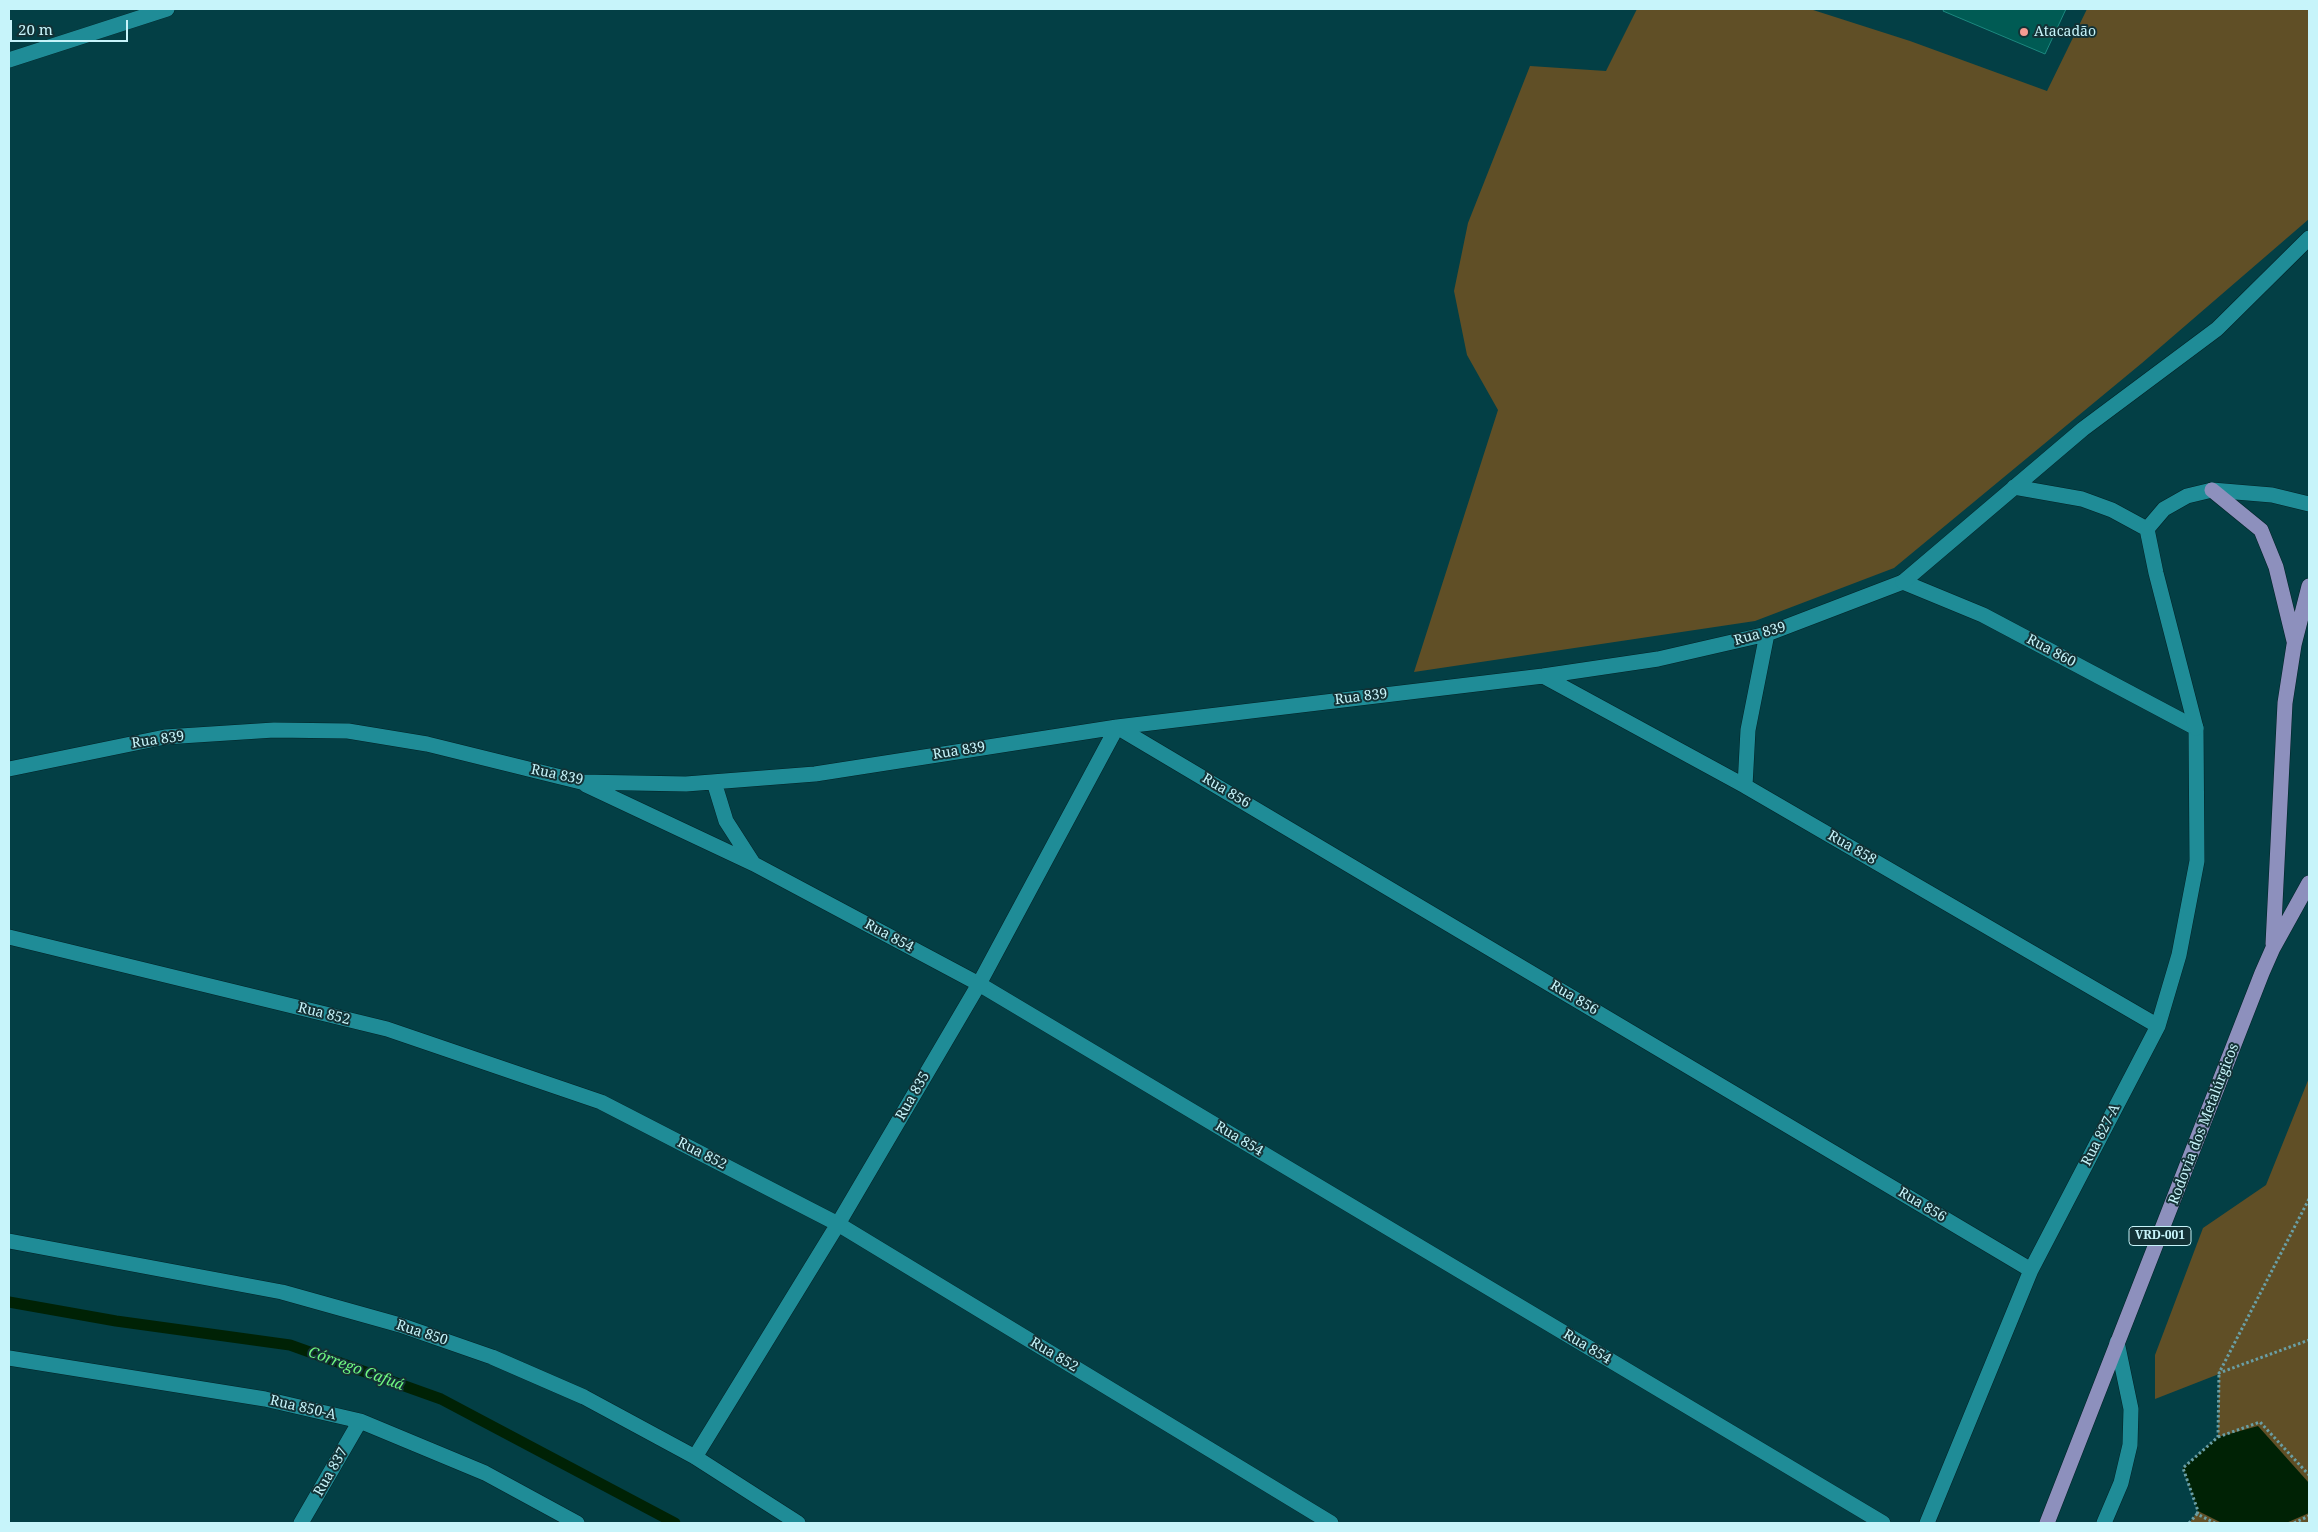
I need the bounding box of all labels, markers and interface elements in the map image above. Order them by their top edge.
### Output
scale bar [12,10,130,42]
text: 20 m [18,19,53,39]
place label: Atacadão [2034,24,2096,40]
marker: Atacadão [2018,26,2030,38]
street label: Rua 839 [1732,619,1788,649]
street label: Rua 860 [2024,631,2078,671]
street label: Rua 839 [1334,685,1388,709]
street label: Rua 839 [131,728,185,752]
street label: Rua 839 [931,739,987,763]
street label: Rua 839 [529,761,585,789]
street label: Rua 856 [1199,770,1253,812]
street label: Rua 858 [1825,827,1879,869]
street label: Rua 854 [862,916,916,956]
street label: Rua 856 [1547,977,1601,1019]
street label: Rua 852 [296,999,352,1029]
street label: Rodovia dos Metalúrgicos [2165,1041,2243,1207]
street label: Rua 835 [892,1069,934,1123]
street label: Rua 827-A [2078,1101,2124,1169]
street label: Rua 854 [1212,1118,1266,1160]
street label: Rua 852 [675,1134,729,1174]
street label: Rua 856 [1895,1184,1949,1226]
road number: VRD-001 [2129,1226,2191,1246]
street label: Rua 850 [394,1317,450,1349]
street label: Rua 854 [1560,1326,1614,1368]
street label: Rua 852 [1027,1334,1081,1376]
water label: Córrego Cafuá [306,1343,406,1395]
street label: Rua 850-A [268,1392,338,1424]
street label: Rua 837 [310,1445,352,1499]

